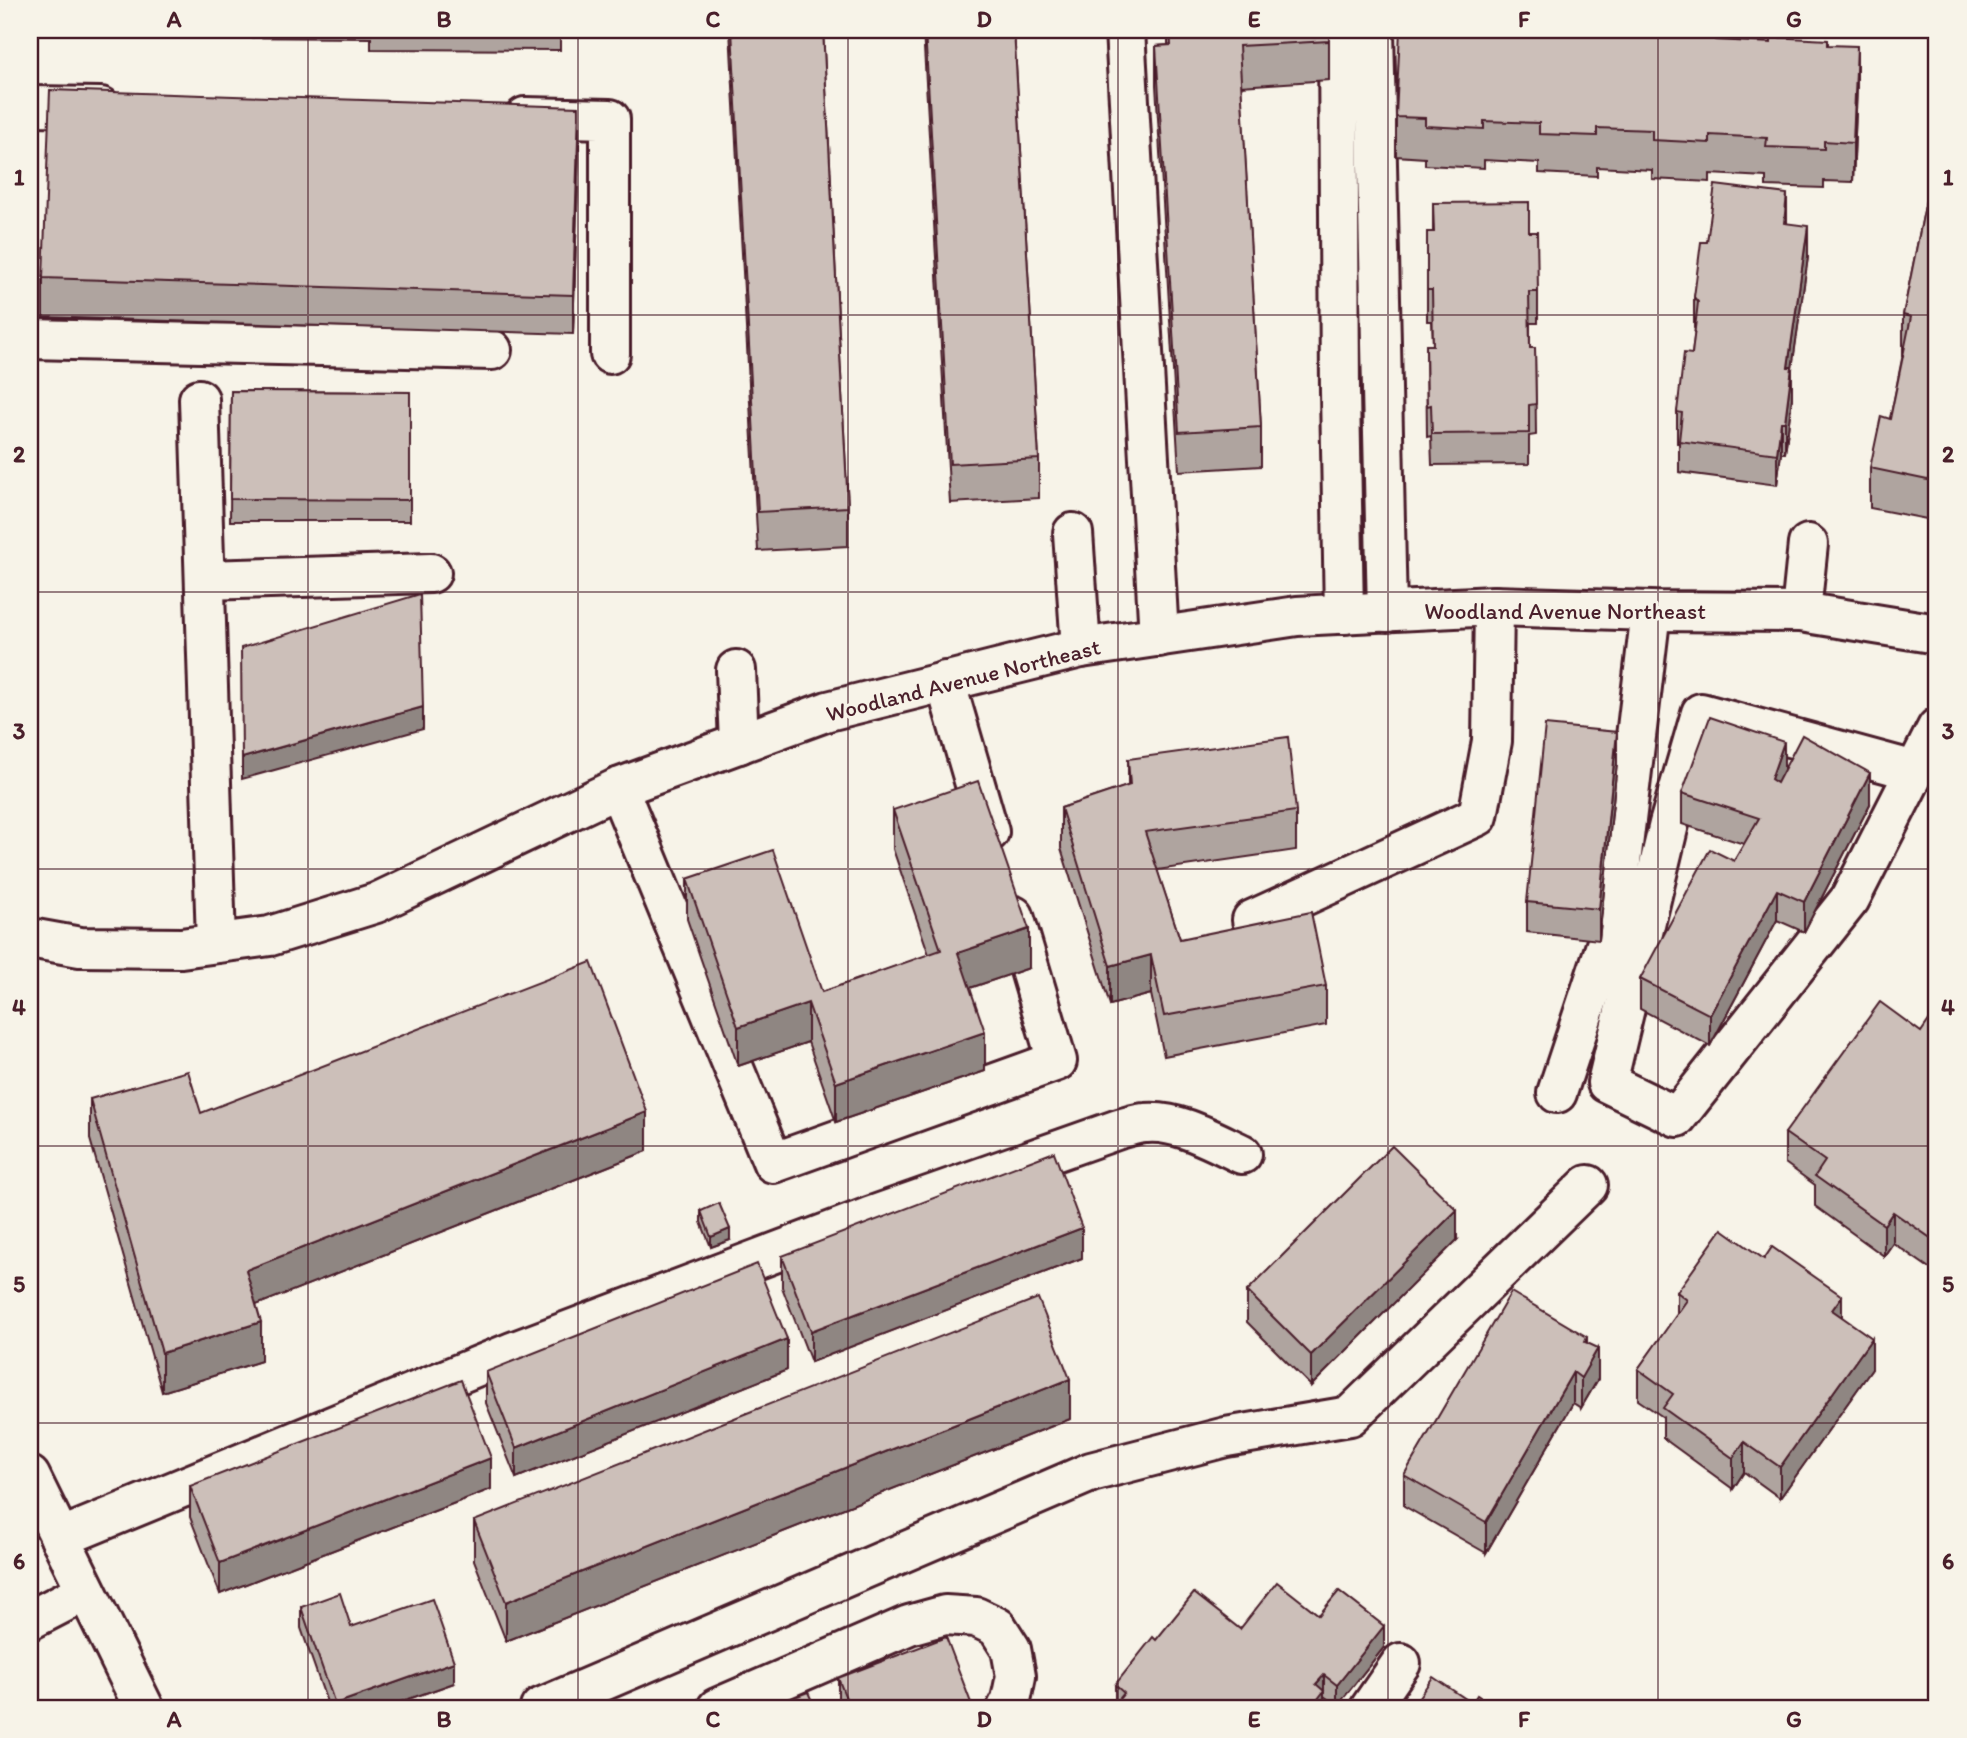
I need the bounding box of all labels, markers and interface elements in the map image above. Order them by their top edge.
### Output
text: A [166,5,182,33]
text: B [437,5,452,33]
text: C [706,5,721,33]
text: D [976,5,992,33]
text: E [1248,5,1261,33]
text: F [1518,5,1531,33]
text: G [1786,5,1802,33]
text: 1 [14,163,25,191]
text: 1 [1943,163,1954,191]
text: 2 [13,440,26,468]
text: 2 [1942,440,1955,468]
street label: Woodland Avenue Northeast [1424,597,1706,625]
street label: Woodland Avenue Northeast [823,632,1103,728]
text: 3 [13,717,26,745]
text: 3 [1942,717,1955,745]
text: 4 [12,993,26,1021]
text: 4 [1941,993,1955,1021]
text: 5 [13,1270,25,1298]
text: 5 [1942,1270,1954,1298]
text: 6 [13,1547,25,1575]
text: 6 [1942,1547,1954,1575]
text: A [166,1705,182,1733]
text: B [437,1705,452,1733]
text: C [706,1705,721,1733]
text: D [976,1705,992,1733]
text: E [1248,1705,1261,1733]
text: F [1518,1705,1531,1733]
text: G [1786,1705,1802,1733]

